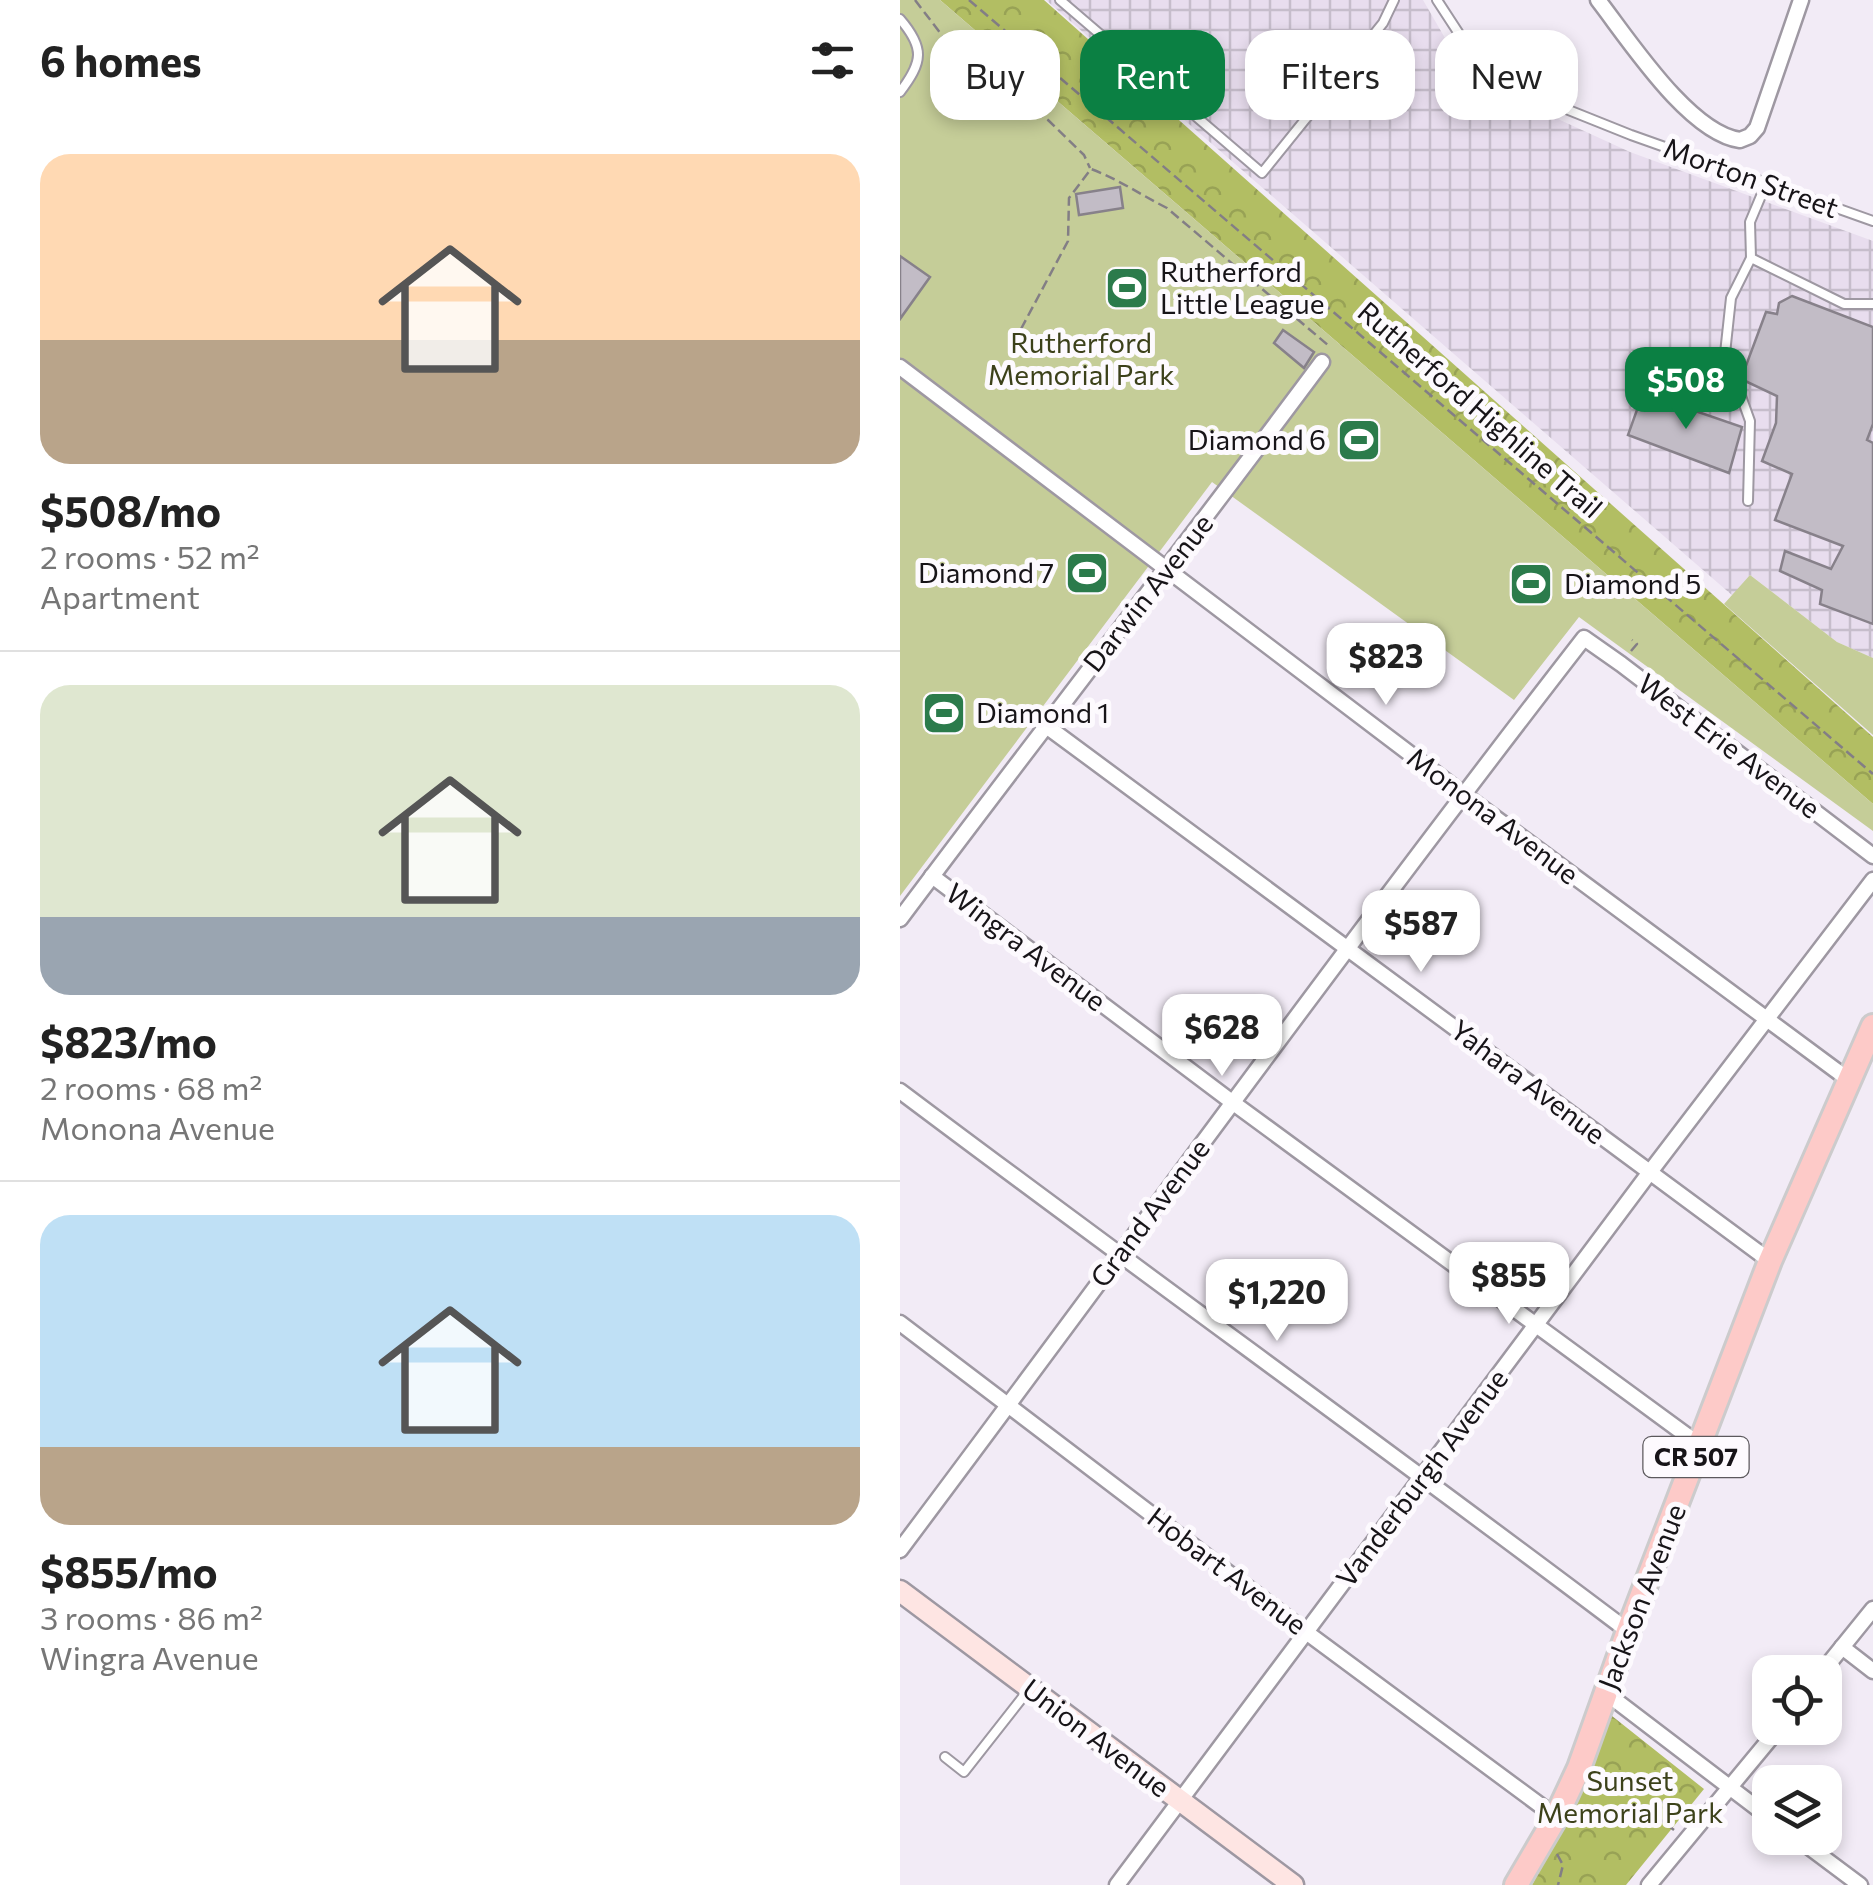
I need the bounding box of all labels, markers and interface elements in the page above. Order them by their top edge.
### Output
chip: Buy [930,30,1060,120]
chip: Rent [1080,30,1225,120]
chip: Filters [1245,30,1415,120]
chip: New [1435,30,1578,120]
icon: filters [805,33,860,88]
text: 6 homes [40,34,202,86]
street label: Morton Street [1659,130,1843,224]
icon: home [360,219,540,399]
place label: Rutherford Little League [1160,254,1324,320]
sports icon: Rutherford Little League [1104,265,1150,311]
street label: Rutherford Highline Trail [1352,294,1610,525]
park label: Rutherford Memorial Park [988,325,1174,391]
pin: $508 [1627,347,1745,432]
text: $508 [1647,359,1725,399]
sports icon: Diamond 6 [1336,417,1382,463]
place label: Diamond 6 [1188,422,1326,456]
text: $508/mo [40,484,221,536]
street label: Darwin Avenue [1075,507,1219,678]
text: 2 rooms · 52 m² [40,536,260,576]
sports icon: Diamond 7 [1064,550,1110,596]
place label: Diamond 7 [918,555,1054,589]
sports icon: Diamond 5 [1508,561,1554,607]
place label: Diamond 5 [1564,566,1701,600]
text: Apartment [40,576,200,616]
pin: $823 [1327,623,1445,708]
text: $823 [1349,635,1423,675]
street label: West Erie Avenue [1632,666,1827,825]
sports icon: Diamond 1 [921,690,967,736]
place label: Diamond 1 [976,695,1109,729]
street label: Monona Avenue [1401,740,1586,891]
icon: home [360,750,540,930]
street label: Wingra Avenue [940,875,1113,1017]
pin: $587 [1362,890,1480,975]
text: $587 [1384,902,1458,942]
pin: $628 [1163,994,1281,1079]
text: $628 [1184,1006,1260,1046]
street label: Yahara Avenue [1444,1012,1613,1150]
text: $823/mo [40,1015,217,1067]
text: 2 rooms · 68 m² [40,1067,262,1107]
text: Monona Avenue [40,1107,275,1147]
street label: Grand Avenue [1082,1131,1216,1293]
pin: $855 [1450,1242,1568,1327]
text: $855 [1471,1254,1547,1294]
pin: $1,220 [1196,1259,1358,1344]
text: $1,220 [1228,1271,1326,1311]
icon: home [360,1280,540,1460]
street label: Vanderburgh Avenue [1328,1362,1514,1593]
road number: CR 507 [1644,1437,1748,1477]
street label: Hobart Avenue [1141,1499,1314,1641]
street label: Jackson Avenue [1590,1499,1692,1694]
text: $855/mo [40,1545,218,1597]
text: 3 rooms · 86 m² [40,1597,263,1637]
text: Wingra Avenue [40,1637,259,1677]
map controls [1752,1655,1842,1855]
button: locate [1752,1655,1842,1745]
street label: Union Avenue [1016,1671,1177,1803]
park label: Sunset Memorial Park [1537,1763,1723,1829]
button: layers [1752,1765,1842,1855]

